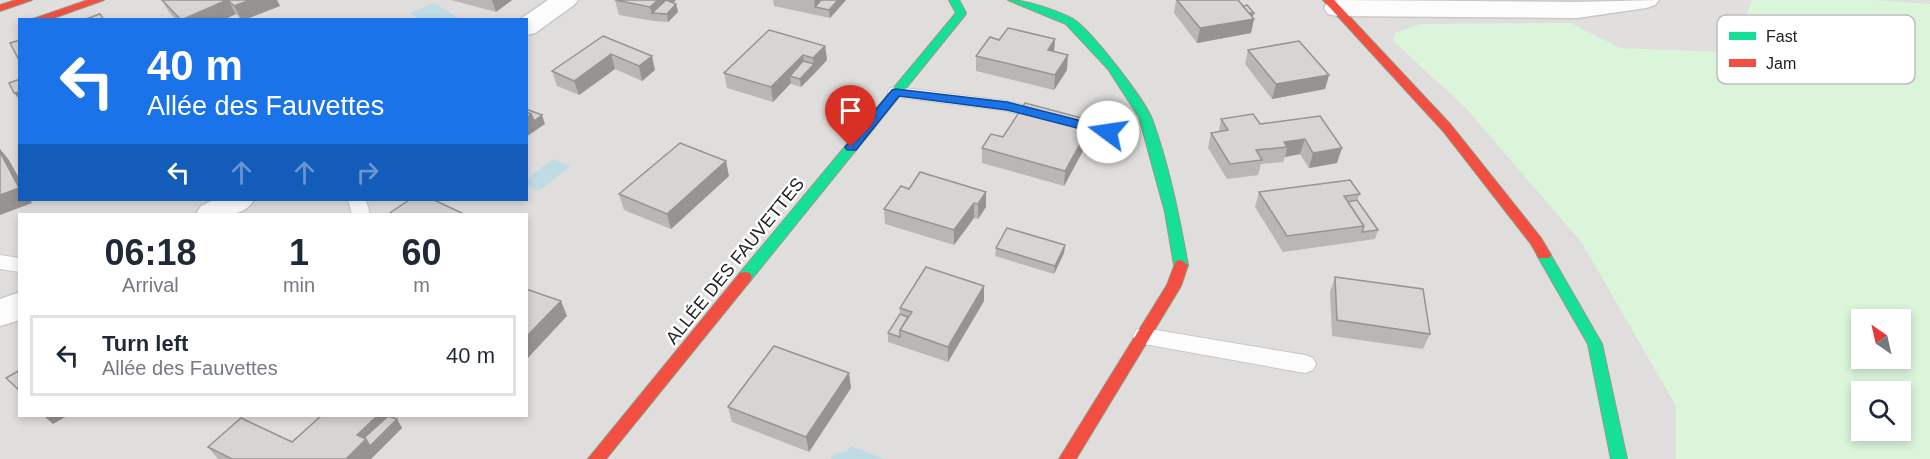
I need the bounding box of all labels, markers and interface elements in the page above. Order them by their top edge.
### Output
legend [1717,15,1915,84]
text: Fast [1766,28,1798,45]
icon: left [48,42,126,120]
text: 40 m [147,42,243,89]
text: Jam [1766,55,1796,72]
pin [825,85,876,147]
text: Allée des Fauvettes [147,91,384,121]
icon: arrive [834,94,867,127]
position arrow [1076,100,1140,164]
icon: left [162,156,195,189]
icon: ahead [225,156,258,189]
icon: ahead [288,156,321,189]
icon: right [351,156,384,189]
street label: ALLÉE DES FAUVETTES [662,174,808,348]
text: 06:18 [104,232,196,273]
text: 1 [289,232,309,273]
text: 60 [402,232,442,273]
text: Arrival [122,274,179,296]
text: min [283,274,315,296]
text: m [413,274,430,296]
north arrow [1851,309,1911,369]
map controls [1851,309,1911,441]
text: Turn left [102,331,188,356]
icon: left [51,339,84,372]
text: 40 m [446,343,495,368]
text: Allée des Fauvettes [102,357,278,379]
button: search [1851,381,1911,441]

